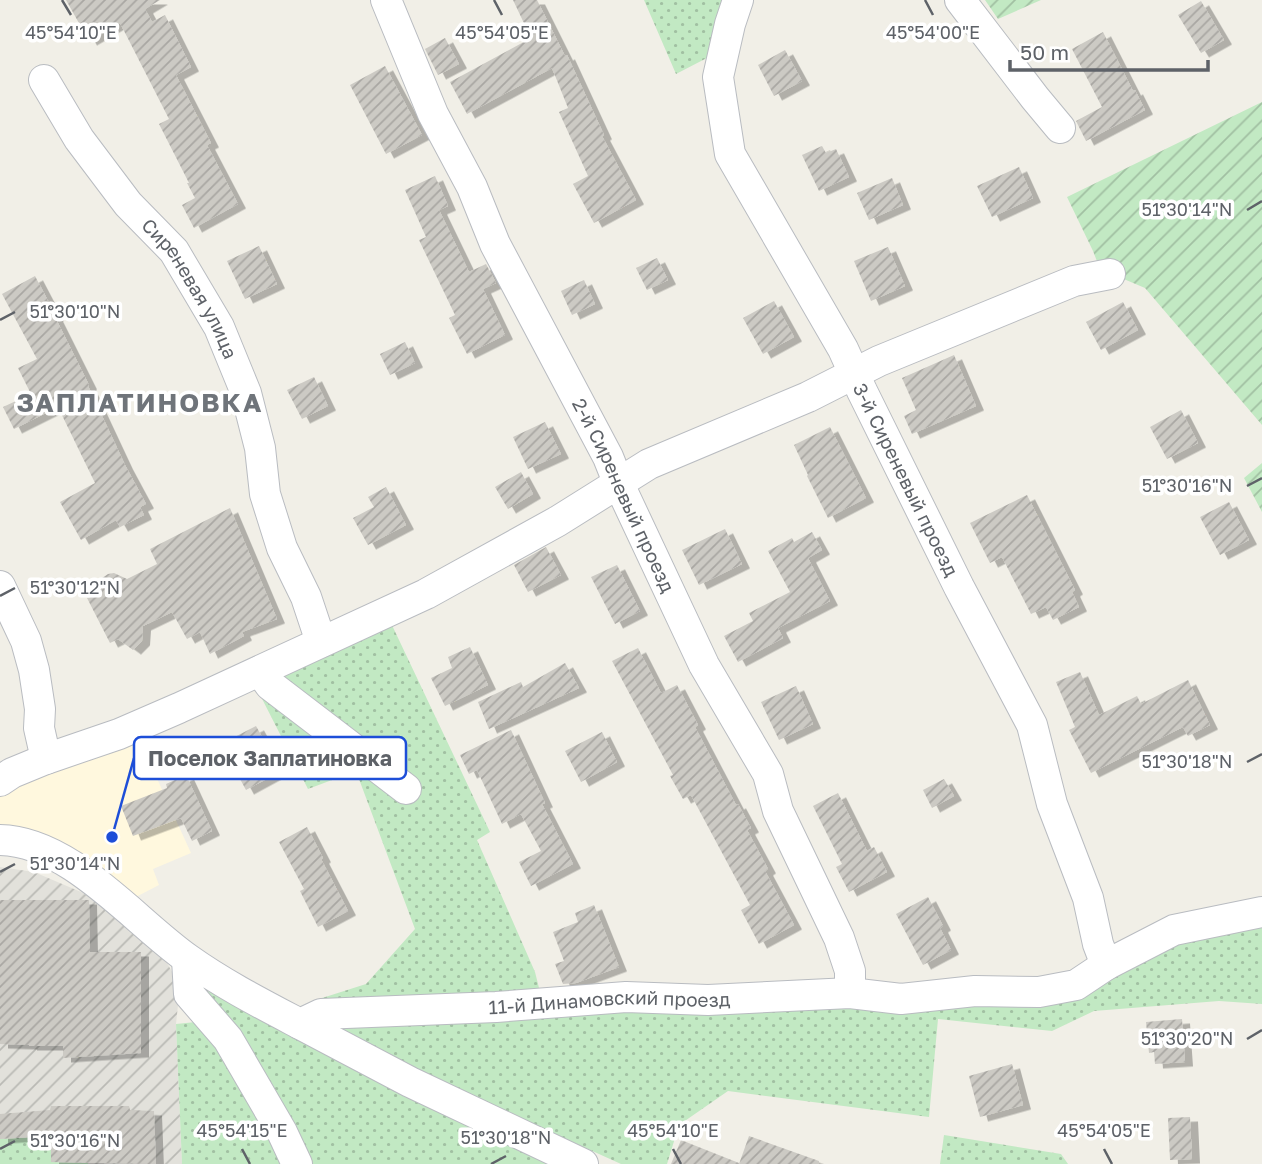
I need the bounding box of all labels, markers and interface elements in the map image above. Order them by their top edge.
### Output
text: 45°54'10"E [25,21,117,43]
text: 45°54'05"E [455,21,549,43]
text: 45°54'00"E [886,21,980,43]
scale bar [1010,28,1208,72]
text: 50 m [1020,39,1069,65]
text: 51°30'14"N [1142,198,1232,220]
street label: Сиреневая улица [137,213,243,362]
text: 51°30'10"N [30,300,121,322]
street label: 3-й Сиреневый проезд [849,379,964,580]
district label: ЗАПЛАТИНОВКА [16,387,264,418]
street label: 2-й Сиреневый проезд [568,394,680,596]
text: 51°30'16"N [1142,474,1232,496]
text: 51°30'12"N [30,576,120,598]
callout: Поселок Заплатиновка [134,737,406,779]
text: Поселок Заплатиновка [148,745,392,771]
text: 51°30'18"N [1142,750,1232,772]
text: 51°30'14"N [30,852,120,874]
street label: 11-й Динамовский проезд [488,985,731,1018]
text: 51°30'20"N [1141,1027,1233,1049]
text: 45°54'15"E [197,1119,288,1141]
text: 45°54'10"E [627,1119,719,1141]
text: 45°54'05"E [1057,1119,1151,1141]
text: 51°30'18"N [461,1126,551,1148]
text: 51°30'16"N [30,1129,120,1151]

